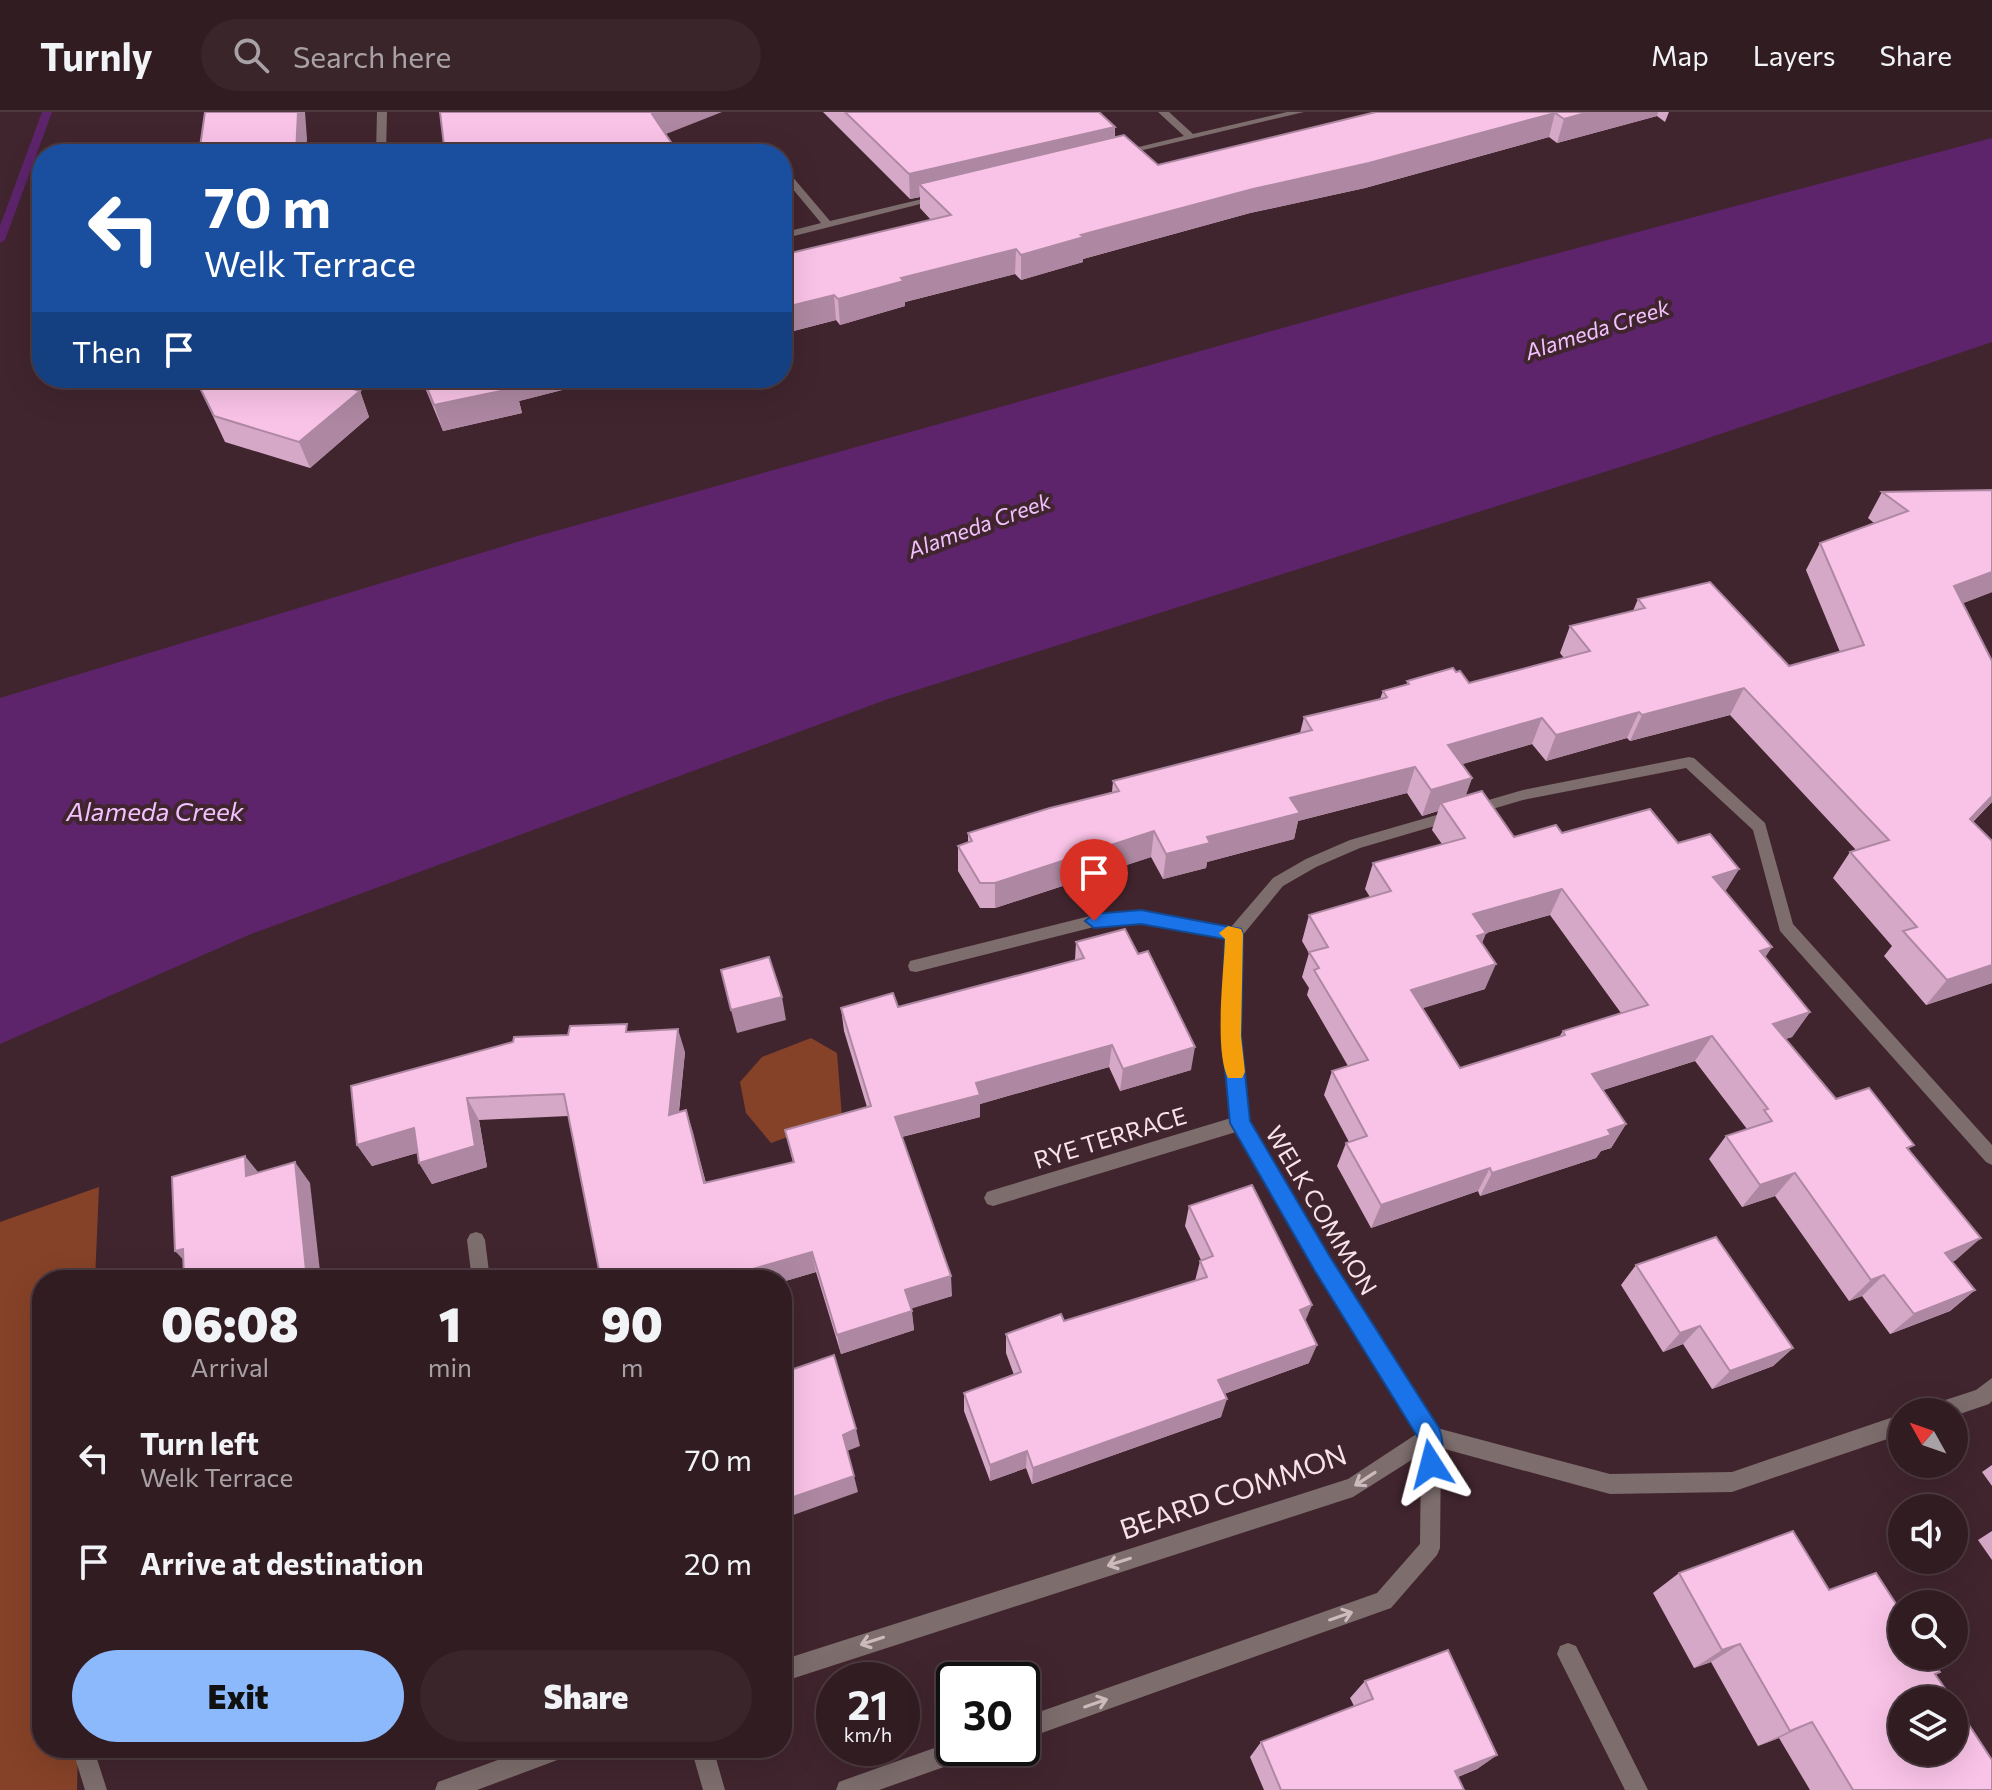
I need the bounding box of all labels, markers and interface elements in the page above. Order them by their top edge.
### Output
search box [201,19,761,91]
text: Turnly [40,32,153,79]
icon: search [229,33,273,77]
text: Search here [293,37,451,74]
text: Map [1651,38,1709,72]
text: Layers [1753,38,1835,72]
text: Share [1879,38,1952,72]
text: 70 m [204,171,331,240]
icon: left [72,176,176,280]
text: Welk Terrace [204,240,416,284]
water label: Alameda Creek [1520,293,1674,365]
icon: arrive [157,328,201,372]
text: Then [72,332,141,369]
water label: Alameda Creek [903,486,1055,564]
water label: Alameda Creek [65,795,245,826]
pin [1060,839,1128,921]
icon: arrive [1072,851,1116,895]
street label: RYE TERRACE [1030,1100,1190,1174]
street label: WELK COMMON [1260,1120,1384,1300]
text: 06:08 [161,1293,299,1352]
text: 1 [439,1293,461,1352]
text: 90 [601,1293,663,1352]
text: Arrival [191,1351,269,1382]
text: min [428,1351,472,1382]
text: m [621,1351,643,1382]
north arrow [1888,1398,1968,1478]
map controls [1888,1398,1968,1766]
position arrow [1389,1422,1473,1506]
text: Turn left [140,1424,259,1461]
icon: left [72,1436,116,1480]
street label: BEARD COMMON [1115,1436,1351,1546]
text: 70 m [685,1440,752,1477]
text: Welk Terrace [140,1461,293,1492]
one-way arrow [1354,1471,1377,1487]
button: sound [1888,1494,1968,1574]
icon: arrive [72,1540,116,1584]
text: Arrive at destination [140,1544,424,1581]
text: 20 m [684,1544,752,1581]
one-way arrow [1107,1555,1132,1570]
button: search [1888,1590,1968,1670]
one-way arrow [1328,1608,1353,1623]
one-way arrow [860,1635,885,1650]
button: Exit [72,1650,404,1742]
button: Share [420,1650,752,1742]
speed limit sign: 30 [936,1662,1040,1766]
text: 21 [848,1679,888,1728]
button: layers [1888,1686,1968,1766]
one-way arrow [1083,1694,1108,1709]
text: km/h [844,1722,892,1746]

